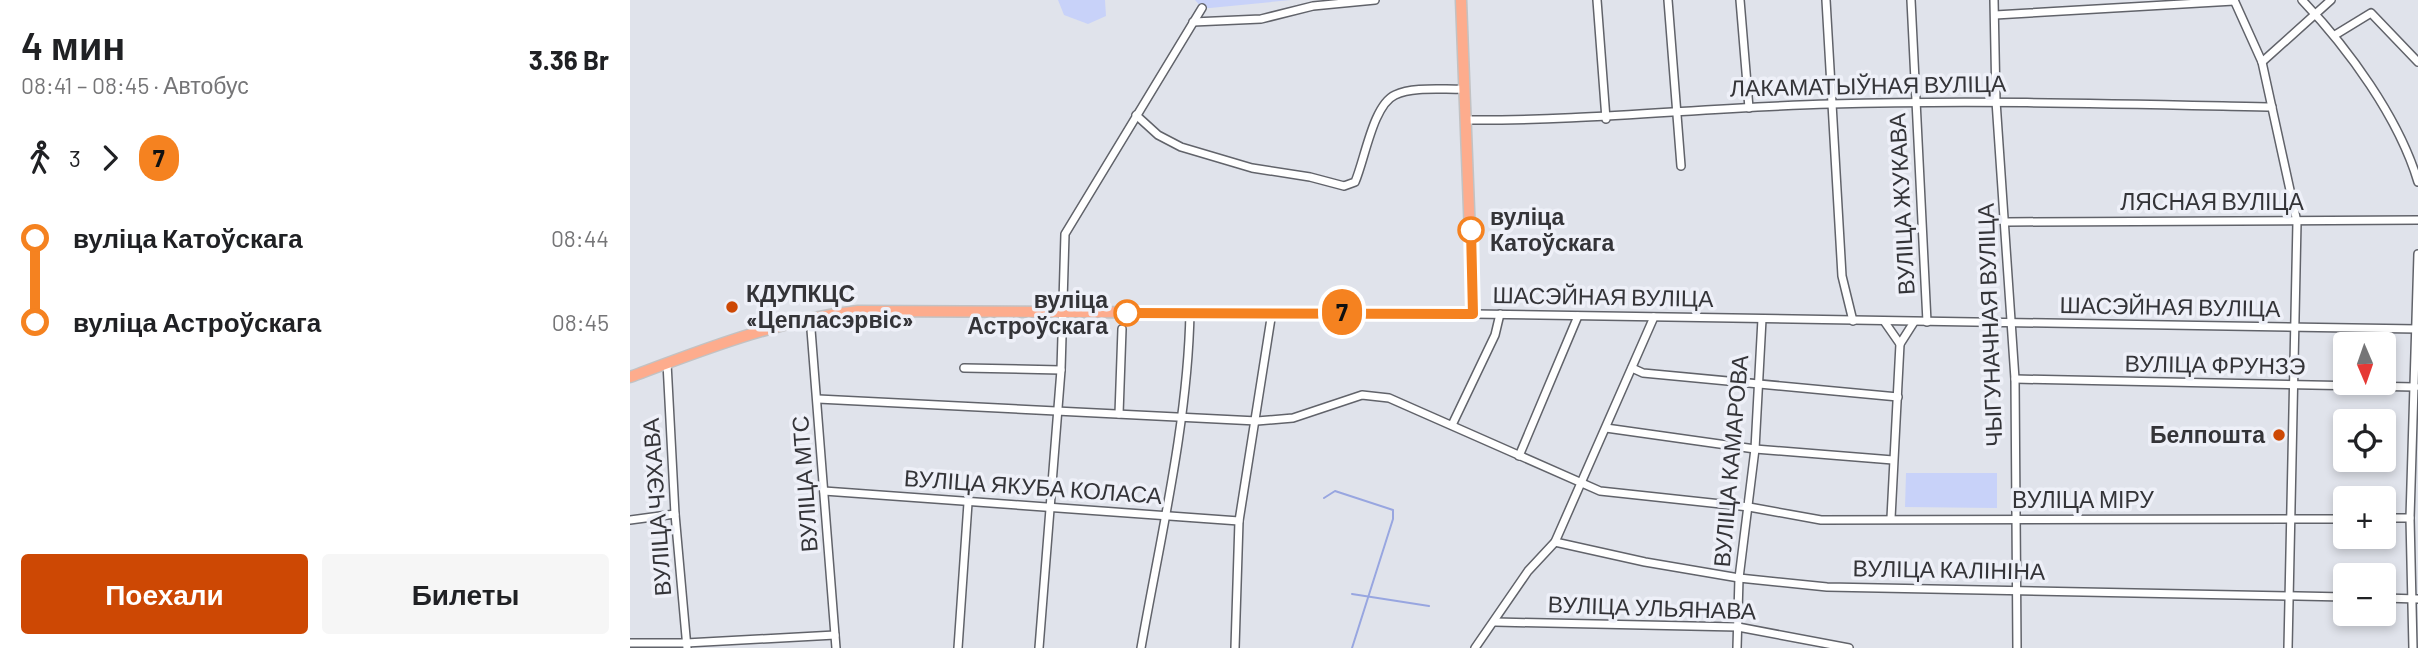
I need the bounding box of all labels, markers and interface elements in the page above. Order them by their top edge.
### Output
text: 4 мин [21,22,125,68]
text: 3.36 Br [529,44,609,75]
street label: ЛАКАМАТЫЎНАЯ ВУЛІЦА [1730,69,2007,101]
text: 08:41 – 08:45 · Автобус [21,71,249,99]
street label: ВУЛІЦА ЖУКАВА [1882,112,1920,296]
icon: walk [21,139,59,177]
icon: forward [91,139,129,177]
text: 7 [153,143,165,172]
text: 3 [69,144,81,172]
street label: ЛЯСНАЯ ВУЛІЦА [2120,187,2305,215]
place label: вуліца Катоўскага [1490,202,1615,256]
street label: ЧЫГУНАЧНАЯ ВУЛІЦА [1971,202,2007,447]
marker: вуліца Катоўскага [1458,217,1484,243]
text: вуліца Катоўскага [73,222,303,253]
text: 08:44 [551,224,609,252]
place label: КДУПКЦС «Цепласэрвіс» [746,279,913,333]
street label: ШАСЭЙНАЯ ВУЛІЦА [1492,280,1714,312]
place label: вуліца Астроўскага [967,285,1108,339]
line badge: 7 [1319,289,1365,335]
street label: ШАСЭЙНАЯ ВУЛІЦА [2059,290,2281,322]
text: 7 [1336,297,1348,326]
marker: КДУПКЦС «Цепласэрвіс» [724,299,740,315]
marker: вуліца Астроўскага [1114,300,1140,326]
text: вуліца Астроўскага [73,306,321,337]
text: 08:45 [552,308,609,336]
north arrow [2333,332,2396,396]
map controls [2333,332,2396,626]
street label: ВУЛІЦА ФРУНЗЭ [2124,348,2306,380]
street label: ВУЛІЦА КАМАРОВА [1707,353,1753,568]
button: locate [2333,409,2396,472]
street label: ВУЛІЦА МТС [785,415,823,553]
street label: ВУЛІЦА ЧЭХАВА [636,416,676,597]
place label: Белпошта [2150,420,2265,448]
marker: Белпошта [2271,427,2287,443]
street label: ВУЛІЦА ЯКУБА КОЛАСА [903,463,1164,509]
street label: ВУЛІЦА МІРУ [2012,485,2154,513]
button: + [2333,486,2396,549]
street label: ВУЛІЦА КАЛІНІНА [1853,553,2046,585]
button: Поехали [21,554,308,634]
button: Билеты [322,554,609,634]
button: − [2333,563,2396,626]
street label: ВУЛІЦА УЛЬЯНАВА [1547,589,1757,625]

